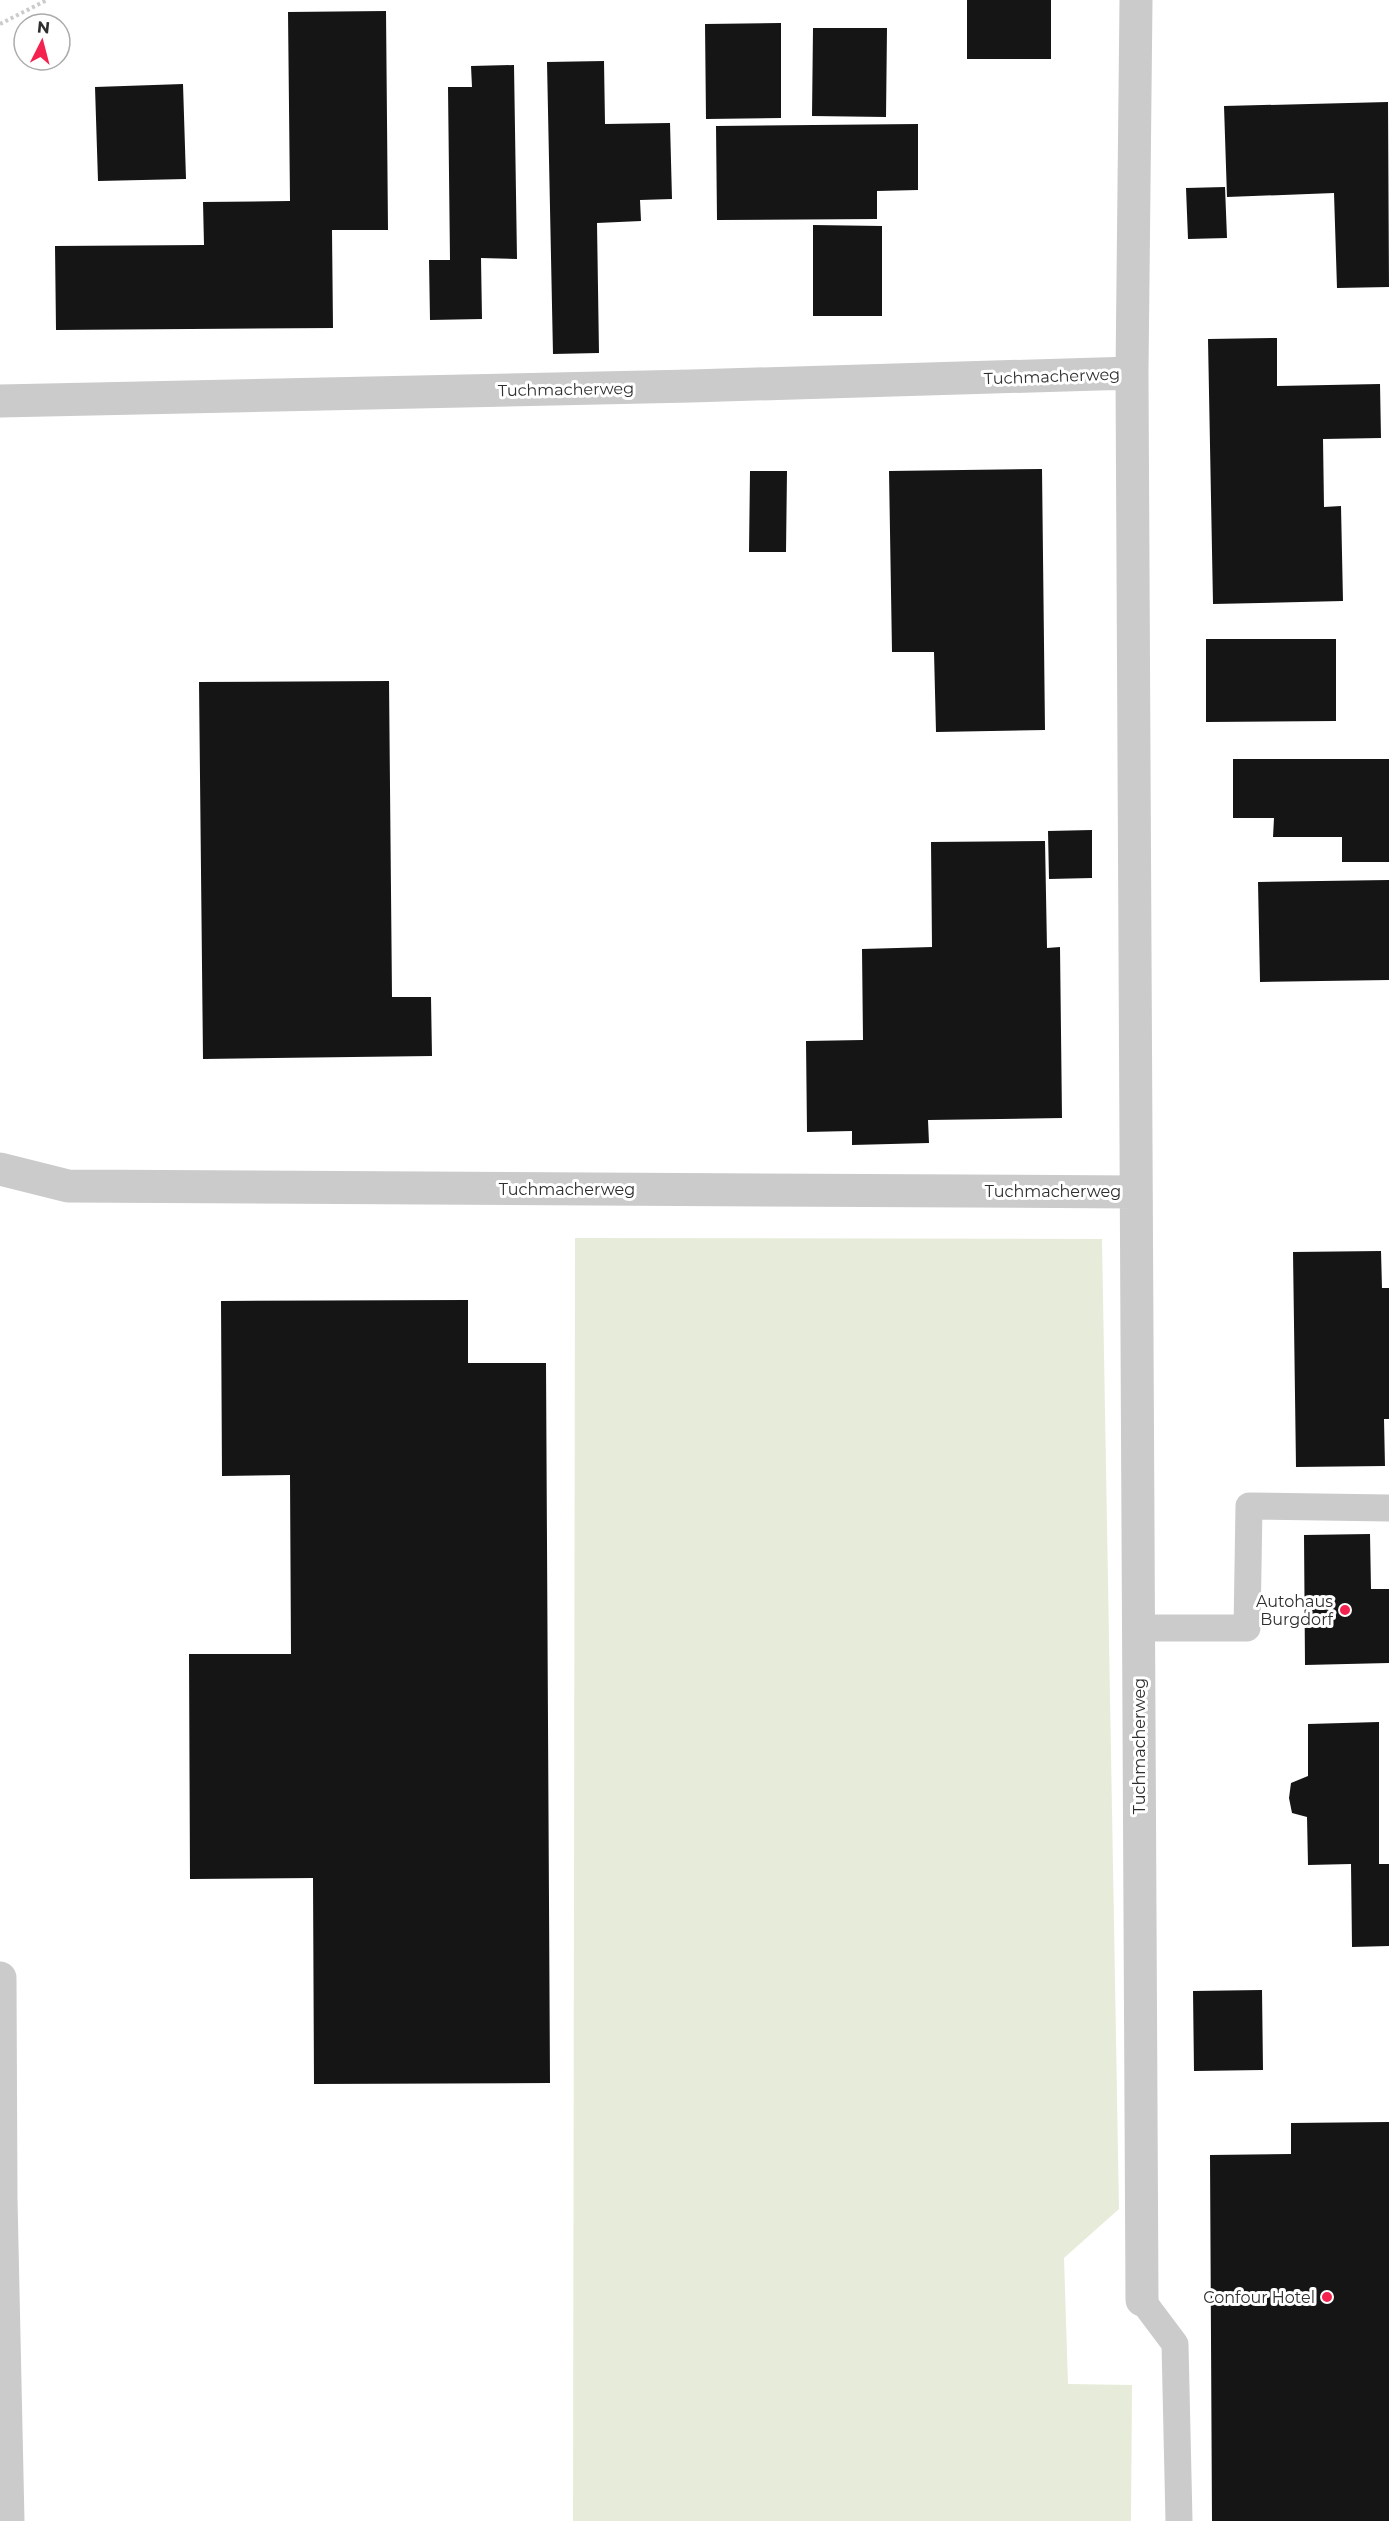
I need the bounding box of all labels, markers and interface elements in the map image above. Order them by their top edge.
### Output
north arrow [12,12,72,72]
text: N [36,17,51,38]
street label: Tuchmacherweg [984,365,1120,388]
street label: Tuchmacherweg [498,379,634,400]
street label: Tuchmacherweg [499,1180,635,1199]
street label: Tuchmacherweg [985,1182,1121,1201]
place label: Autohaus Burgdorf [1256,1592,1334,1629]
marker: Autohaus Burgdorf [1338,1603,1352,1617]
street label: Tuchmacherweg [1130,1678,1149,1814]
place label: Confour Hotel [1203,2288,1315,2307]
marker: Confour Hotel [1320,2290,1334,2304]

